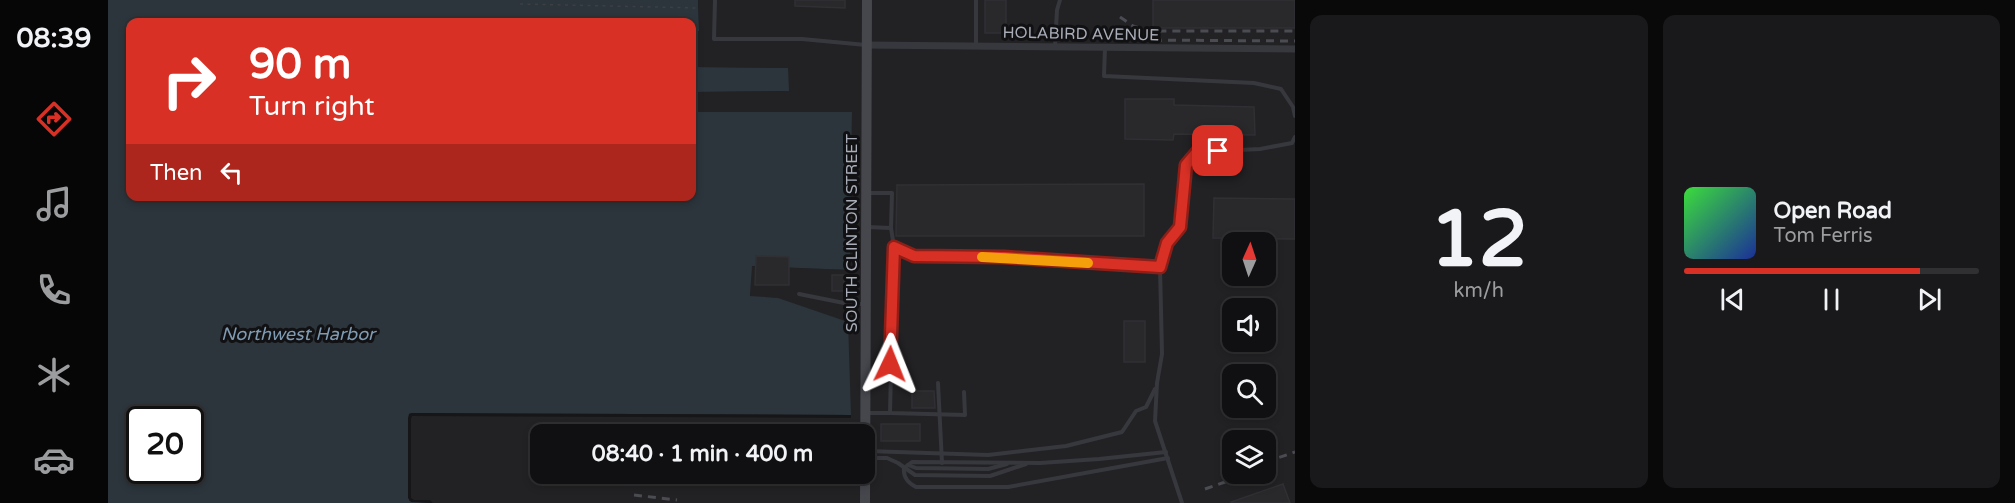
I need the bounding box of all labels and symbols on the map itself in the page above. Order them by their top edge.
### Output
street label: HOLABIRD AVENUE [1002,23,1160,45]
pin [1192,125,1243,176]
street label: SOUTH CLINTON STREET [842,133,862,332]
north arrow [1222,232,1276,286]
water label: Northwest Harbor [221,323,377,345]
position arrow [858,332,922,396]
speed limit sign: 20 [126,406,204,484]

